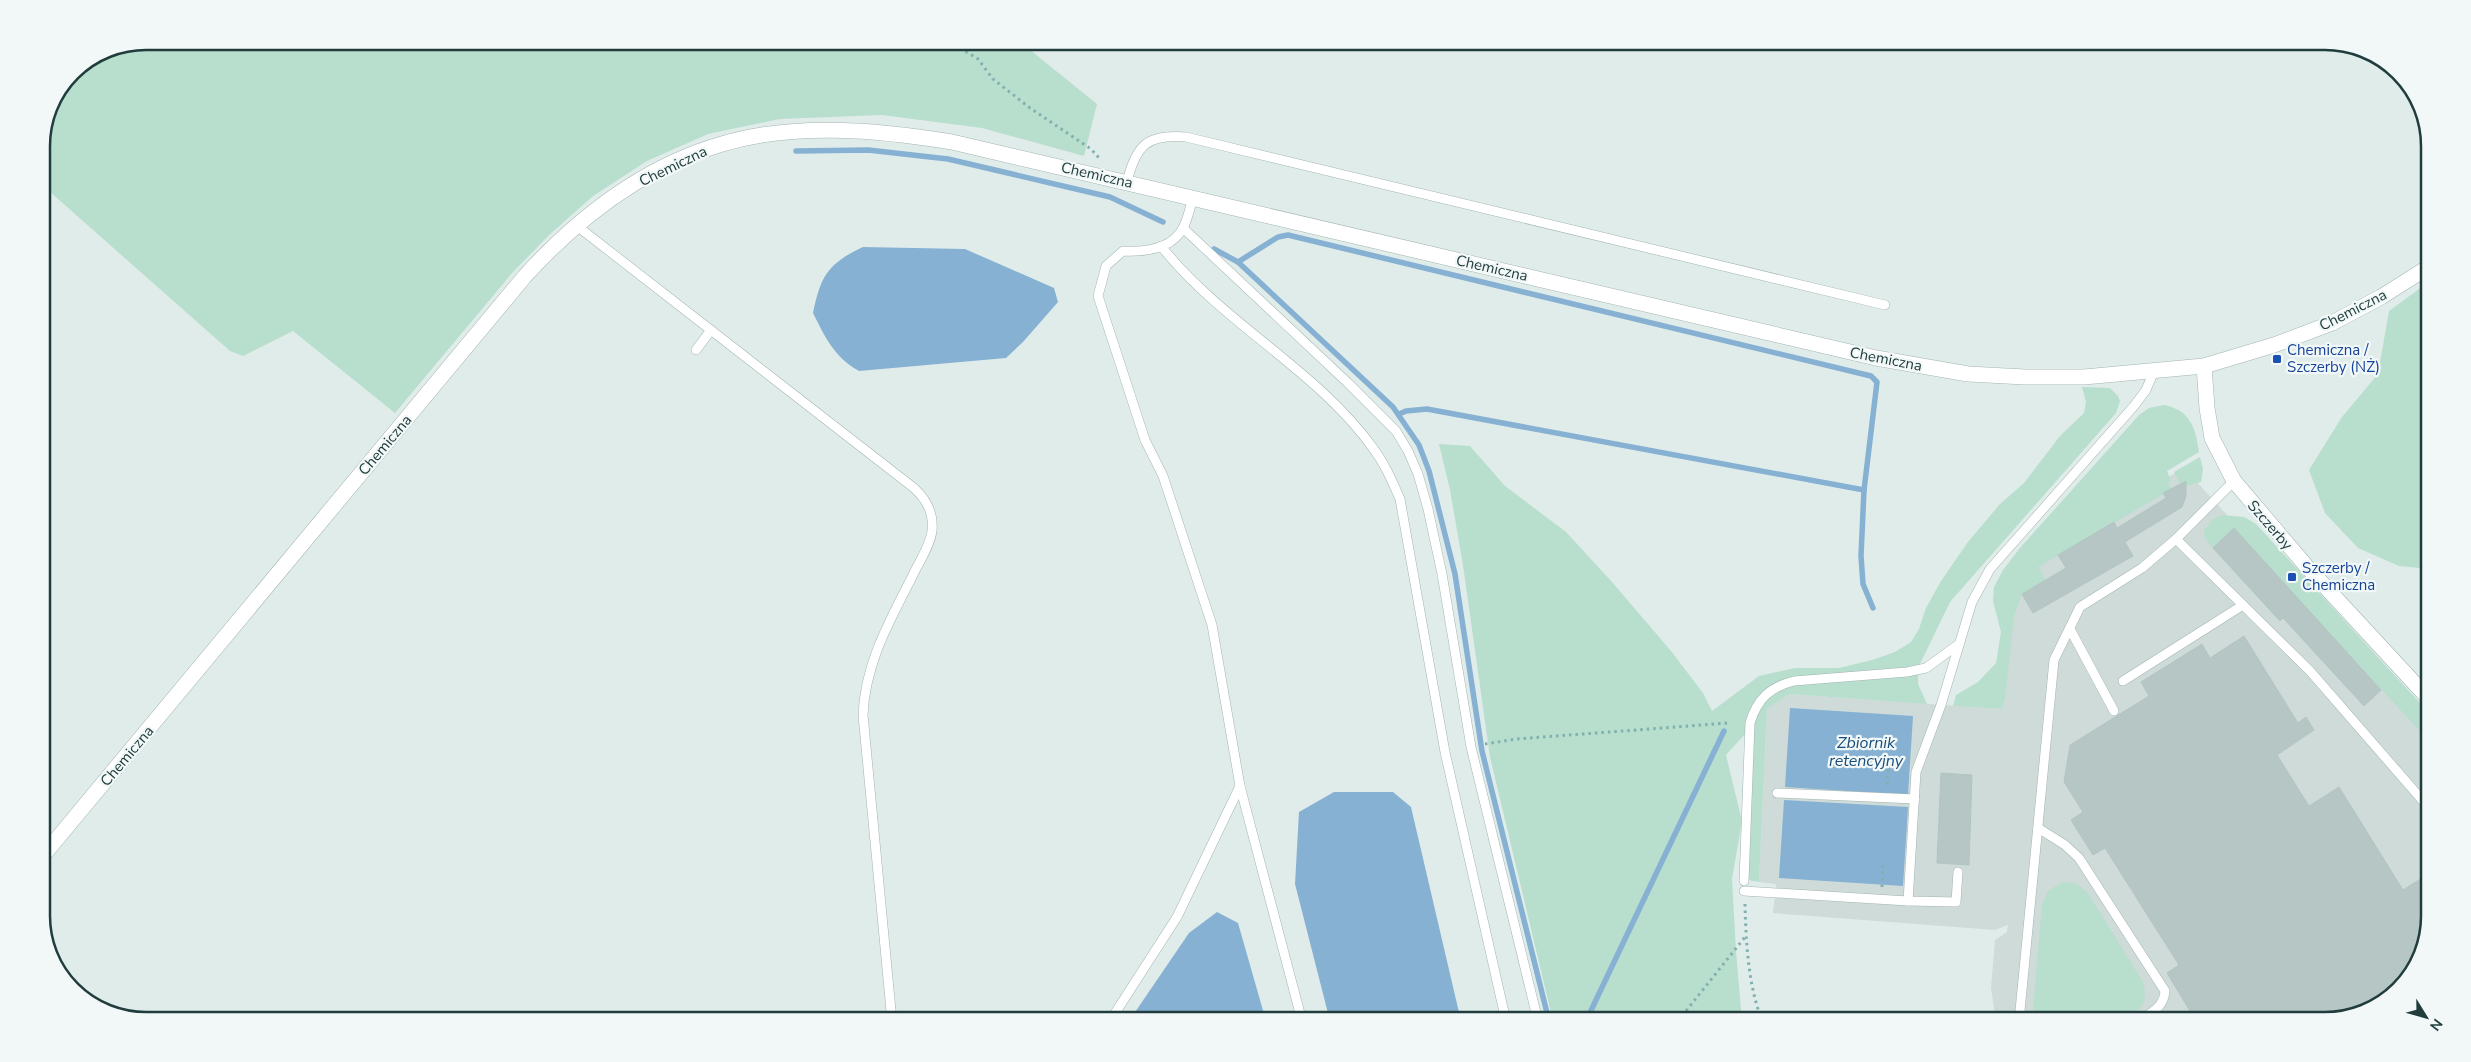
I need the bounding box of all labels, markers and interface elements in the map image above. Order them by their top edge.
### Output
street label: Chemiczna [636,141,710,191]
street label: Chemiczna [1059,157,1135,193]
street label: Chemiczna [1454,250,1530,286]
street label: Chemiczna [2316,284,2390,336]
place label: Chemiczna / Szczerby (NŻ) [2287,340,2380,377]
street label: Chemiczna [1848,342,1924,376]
marker: Chemiczna / Szczerby (NŻ) [2271,353,2283,365]
street label: Chemiczna [354,411,416,479]
street label: Szczerby [2243,496,2297,554]
place label: Szczerby / Chemiczna [2302,558,2375,595]
marker: Szczerby / Chemiczna [2286,571,2298,583]
street label: Chemiczna [96,722,158,790]
water label: Zbiornik retencyjny [1829,732,1904,772]
north arrow [2401,992,2451,1042]
text: N [2425,1015,2447,1034]

